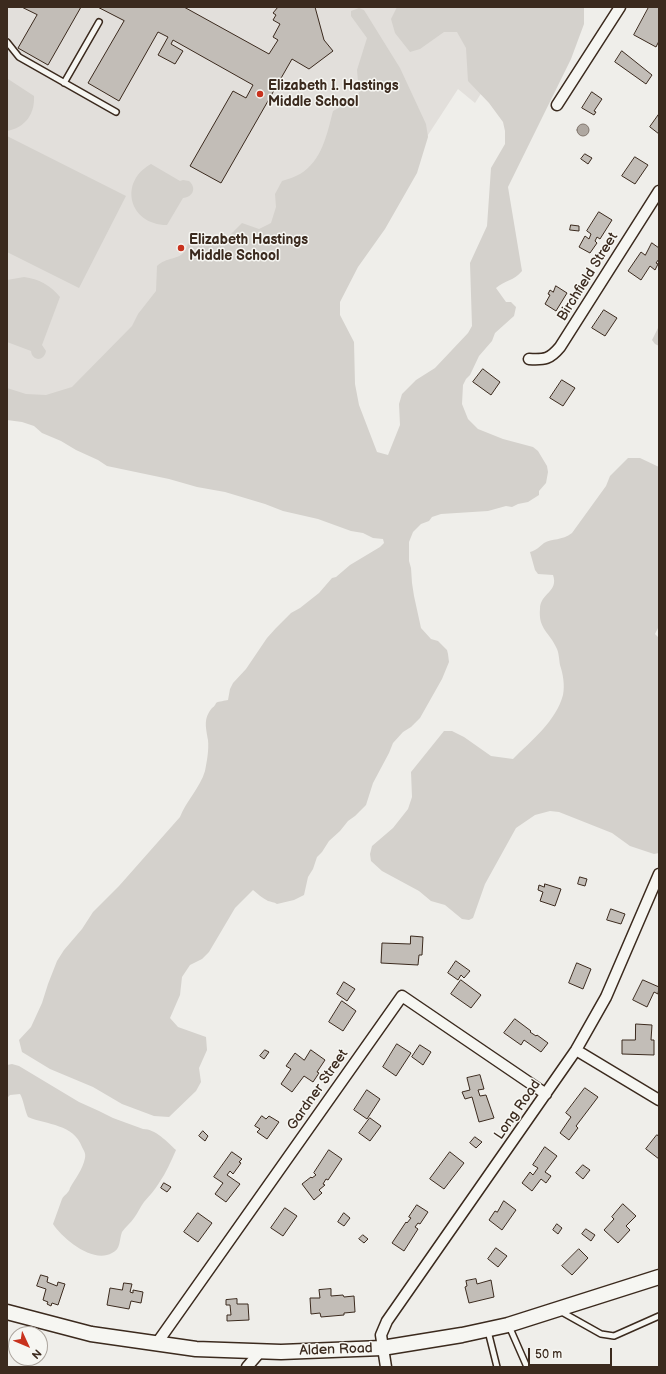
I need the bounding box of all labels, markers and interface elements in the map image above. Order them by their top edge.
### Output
place label: Elizabeth I. Hastings Middle School [268,78,399,110]
marker: Elizabeth I. Hastings Middle School [255,89,265,99]
street label: Birchfield Street [554,230,622,324]
place label: Elizabeth Hastings Middle School [189,232,308,264]
marker: Elizabeth Hastings Middle School [176,243,186,253]
street label: Gardner Street [284,1046,352,1134]
street label: Long Road [491,1077,545,1143]
north arrow [8,1326,48,1366]
street label: Alden Road [299,1340,373,1360]
scale bar [530,1340,614,1366]
text: N [29,1346,44,1361]
text: 50 m [535,1347,562,1362]

